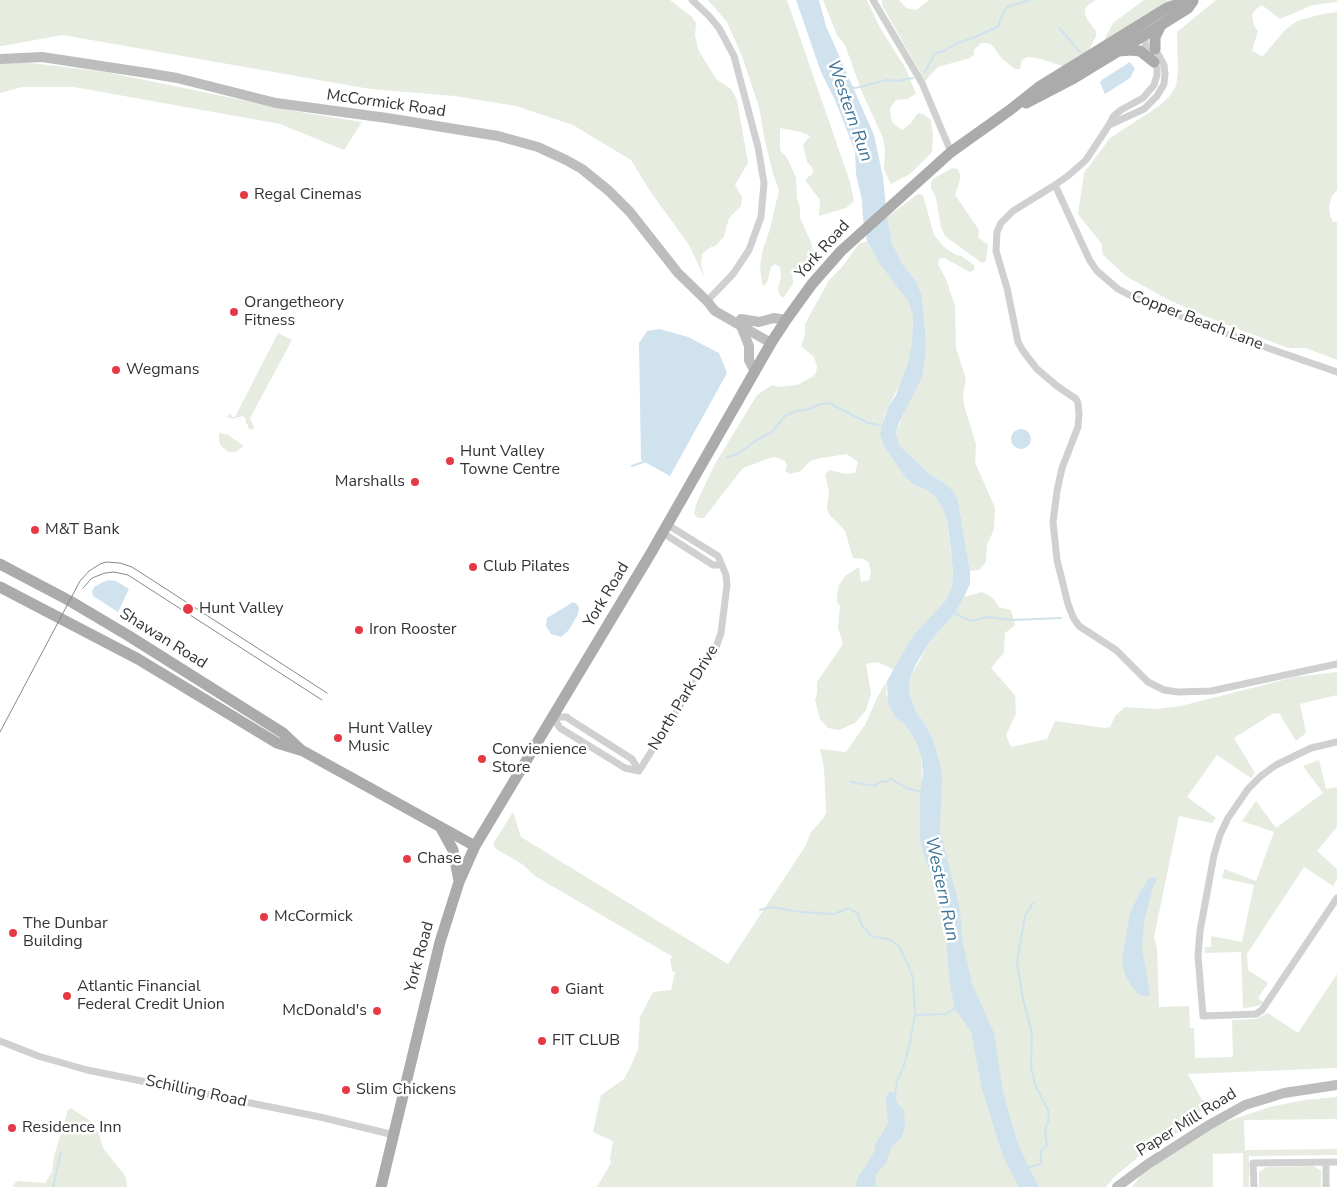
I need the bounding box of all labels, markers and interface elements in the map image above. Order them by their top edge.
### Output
water label: Western Run [821,57,877,165]
street label: McCormick Road [325,86,447,122]
place label: Regal Cinemas [254,185,362,205]
marker: Regal Cinemas [238,189,250,201]
street label: York Road [792,217,854,283]
street label: Copper Beach Lane [1129,287,1265,355]
place label: Orangetheory Fitness [244,293,344,331]
marker: Orangetheory Fitness [228,306,240,318]
place label: Wegmans [126,360,200,380]
marker: Wegmans [110,364,122,376]
place label: Hunt Valley Towne Centre [460,442,560,480]
marker: Hunt Valley Towne Centre [444,455,456,467]
place label: Marshalls [335,472,405,492]
marker: Marshalls [409,476,421,488]
place label: M&T Bank [45,520,119,540]
marker: M&T Bank [29,524,41,536]
place label: Club Pilates [483,557,570,577]
street label: York Road [580,559,634,631]
marker: Club Pilates [467,561,479,573]
place label: Hunt Valley [199,599,284,619]
marker: Hunt Valley [181,602,195,616]
street label: Shawan Road [116,604,210,674]
place label: Iron Rooster [369,620,457,640]
marker: Iron Rooster [353,624,365,636]
street label: North Park Drive [645,642,723,754]
place label: Hunt Valley Music [348,719,433,757]
marker: Hunt Valley Music [332,732,344,744]
place label: Convienience Store [492,740,587,778]
marker: Convienience Store [476,753,488,765]
water label: Western Run [919,835,963,943]
place label: Chase [417,849,462,869]
marker: Chase [401,853,413,865]
place label: McCormick [274,907,353,927]
marker: McCormick [258,911,270,923]
place label: The Dunbar Building [23,914,108,952]
street label: York Road [401,920,439,994]
marker: The Dunbar Building [7,927,19,939]
place label: Atlantic Financial Federal Credit Union [77,977,225,1015]
place label: Giant [565,980,603,1000]
marker: Giant [549,984,561,996]
marker: Atlantic Financial Federal Credit Union [61,990,73,1002]
place label: McDonald's [282,1001,367,1021]
marker: McDonald's [371,1005,383,1017]
place label: FIT CLUB [552,1031,620,1051]
marker: FIT CLUB [536,1035,548,1047]
street label: Schilling Road [144,1072,248,1112]
place label: Slim Chickens [356,1080,456,1100]
marker: Slim Chickens [340,1084,352,1096]
street label: Paper Mill Road [1134,1085,1240,1161]
place label: Residence Inn [22,1118,122,1138]
marker: Residence Inn [6,1122,18,1134]

